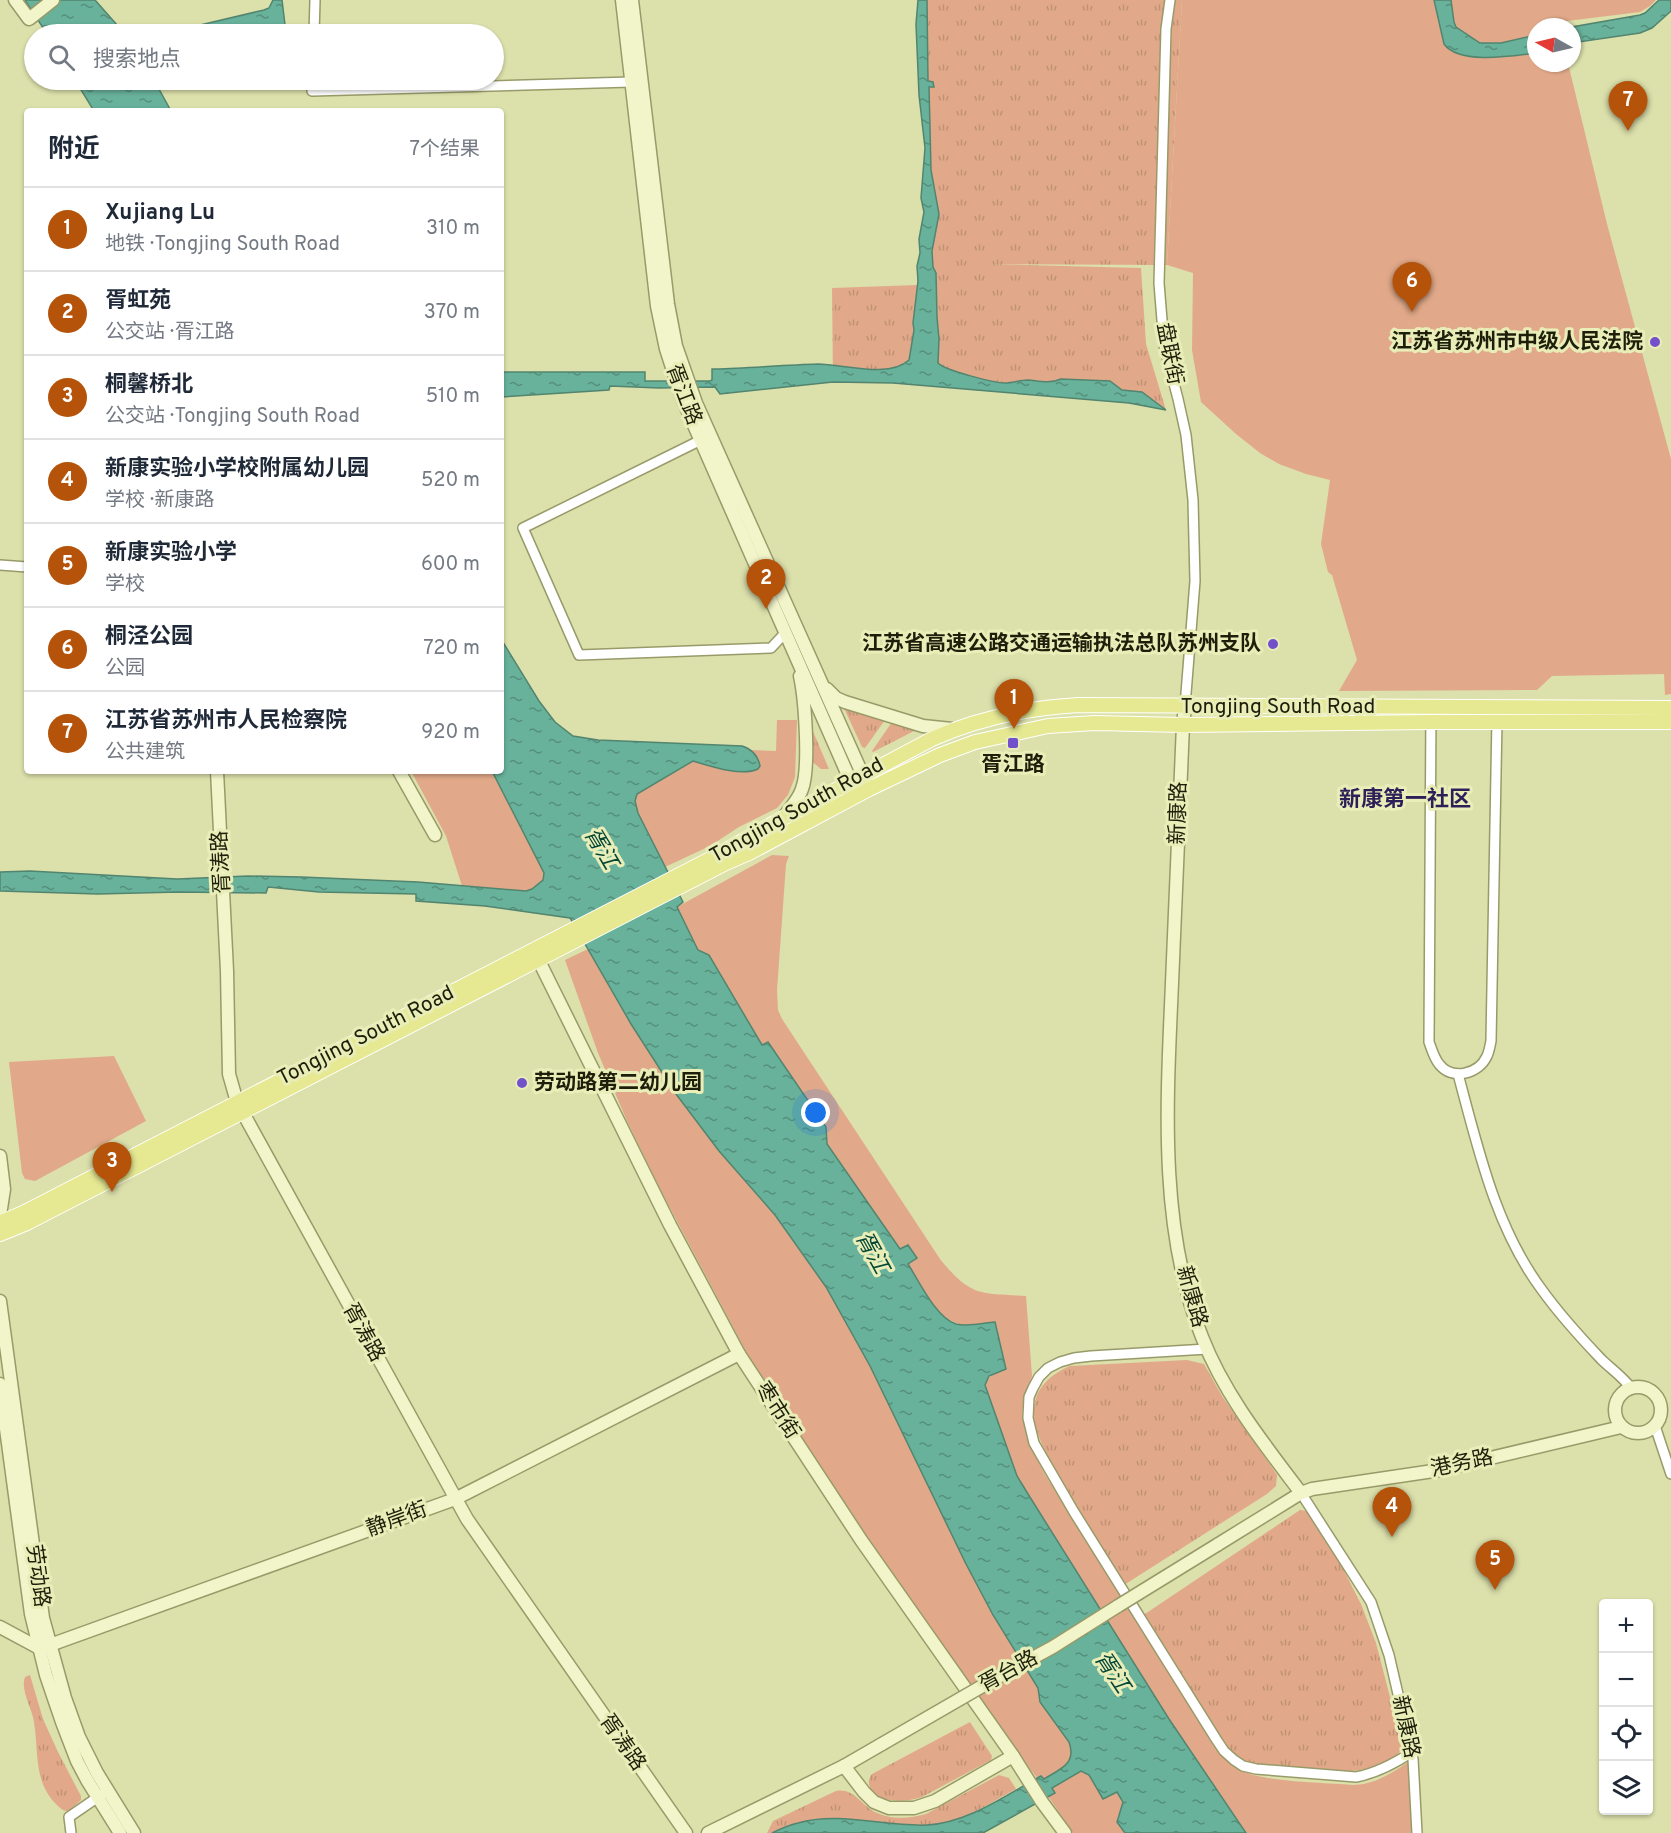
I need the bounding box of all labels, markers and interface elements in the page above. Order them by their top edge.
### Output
north arrow [1527,18,1581,72]
search box [24,24,504,90]
icon: search [45,41,78,74]
text: 搜索地点 [93,47,181,74]
pin: 7 [1608,82,1648,131]
text: 附近 [48,134,100,167]
text: 7个结果 [410,137,480,163]
text: Xujiang Lu [105,200,215,227]
text: 1 [64,216,72,242]
text: 310 m [426,216,480,242]
text: 地铁 · Tongjing South Road [105,232,340,258]
pin: 6 [1392,262,1432,312]
text: 胥虹苑 [105,288,171,315]
text: 2 [61,300,74,326]
text: 370 m [424,300,480,326]
text: 公交站 · 胥江路 [105,320,234,346]
street label: 盘联街 [1150,321,1188,387]
place label: 江苏省苏州市中级人民法院 [1391,329,1643,356]
marker: 江苏省苏州市中级人民法院 [1648,335,1662,349]
street label: 胥江路 [659,361,707,429]
text: 桐馨桥北 [105,372,193,399]
text: 3 [62,384,74,410]
text: 510 m [426,384,480,410]
text: 公交站 · Tongjing South Road [105,404,360,430]
text: 新康实验小学校附属幼儿园 [105,456,369,483]
text: 4 [61,468,74,494]
text: 520 m [421,468,480,494]
text: 学校 · 新康路 [105,488,214,514]
text: 新康实验小学 [105,540,237,567]
text: 5 [61,552,74,578]
text: 600 m [421,552,480,578]
pin: 2 [746,560,786,609]
text: 学校 [105,572,145,598]
text: 桐泾公园 [105,624,193,651]
place label: 江苏省高速公路交通运输执法总队苏州支队 [862,631,1261,658]
text: 6 [61,636,74,662]
text: 720 m [423,636,480,662]
marker: 江苏省高速公路交通运输执法总队苏州支队 [1266,637,1280,651]
text: 公园 [105,656,145,682]
pin: 1 [994,680,1034,729]
street label: Tongjing South Road [1181,694,1375,721]
text: 江苏省苏州市人民检察院 [105,708,347,735]
text: 7 [62,720,73,746]
text: 920 m [421,720,480,746]
marker: 胥江路 [1006,736,1020,750]
text: 公共建筑 [105,740,185,766]
street label: Tongjing South Road [705,752,889,870]
place label: 胥江路 [982,752,1045,779]
street label: 新康路 [1164,781,1194,845]
district label: 新康第一社区 [1339,787,1471,814]
water label: 胥江 [577,823,624,877]
street label: 胥涛路 [207,830,237,894]
street label: Tongjing South Road [273,980,459,1092]
place label: 劳动路第二幼儿园 [534,1070,702,1097]
marker: 劳动路第二幼儿园 [515,1076,529,1090]
your location [801,1098,830,1127]
pin: 3 [92,1142,132,1192]
water label: 胥江 [849,1227,894,1281]
street label: 新康路 [1169,1263,1213,1331]
street label: 胥涛路 [336,1299,390,1367]
street label: 枣市街 [749,1377,805,1445]
street label: 港务路 [1428,1444,1496,1484]
pin: 4 [1372,1488,1412,1537]
street label: 静岸街 [363,1497,431,1543]
pin: 5 [1476,1540,1514,1590]
street label: 劳动路 [19,1543,55,1609]
map controls [1599,1599,1653,1815]
button: + [1599,1599,1653,1653]
street label: 胥台路 [975,1645,1043,1699]
water label: 胥江 [1088,1647,1136,1700]
button: − [1599,1653,1653,1707]
street label: 新康路 [1385,1693,1425,1761]
button: locate [1599,1707,1653,1761]
street label: 胥涛路 [593,1709,651,1777]
button: layers [1599,1761,1653,1815]

